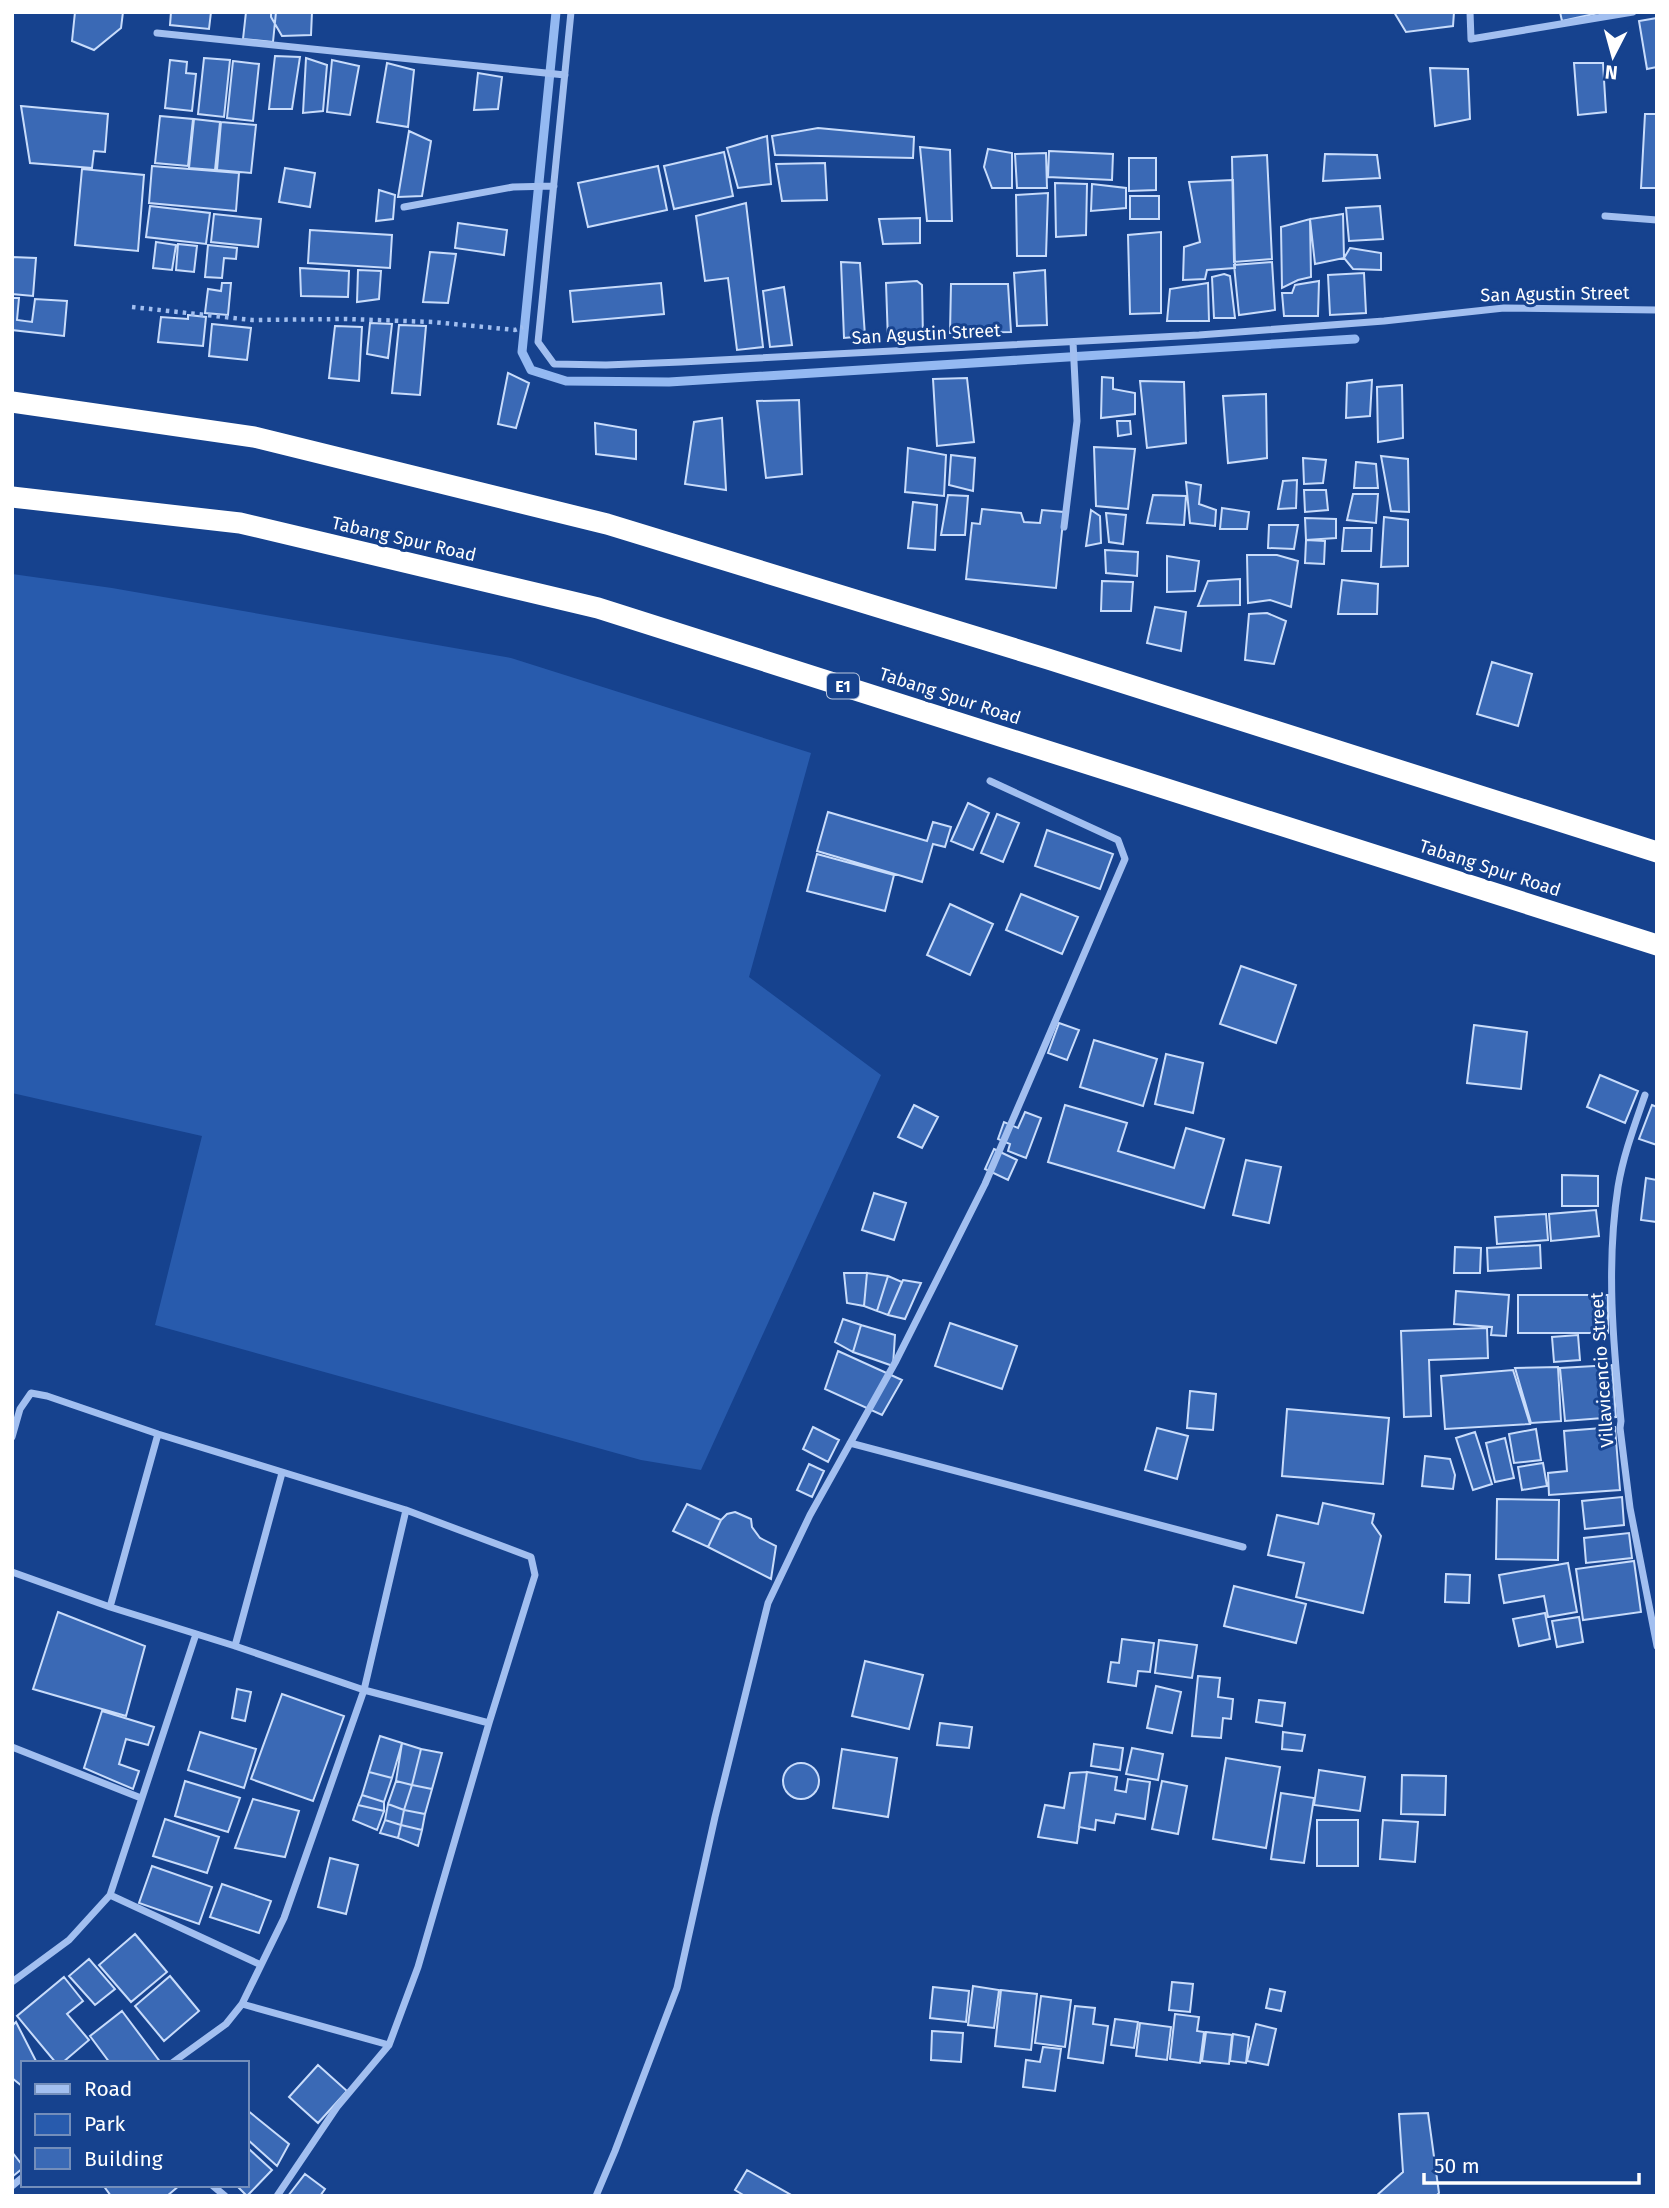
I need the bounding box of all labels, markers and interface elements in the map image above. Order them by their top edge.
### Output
north arrow [1578,21,1648,91]
text: N [1604,60,1619,85]
street label: San Agustin Street [1480,282,1630,306]
street label: San Agustin Street [851,319,1001,349]
street label: Tabang Spur Road [330,512,478,566]
street label: Tabang Spur Road [877,663,1023,729]
road number: E1 [827,674,859,698]
street label: Tabang Spur Road [1417,835,1563,901]
street label: Villavicencio Street [1586,1291,1618,1448]
legend [21,2061,248,2187]
text: Road [84,2076,132,2102]
text: Park [84,2111,126,2137]
scale bar [1424,2142,1639,2186]
text: Building [84,2146,163,2172]
text: 50 m [1434,2153,1480,2179]

